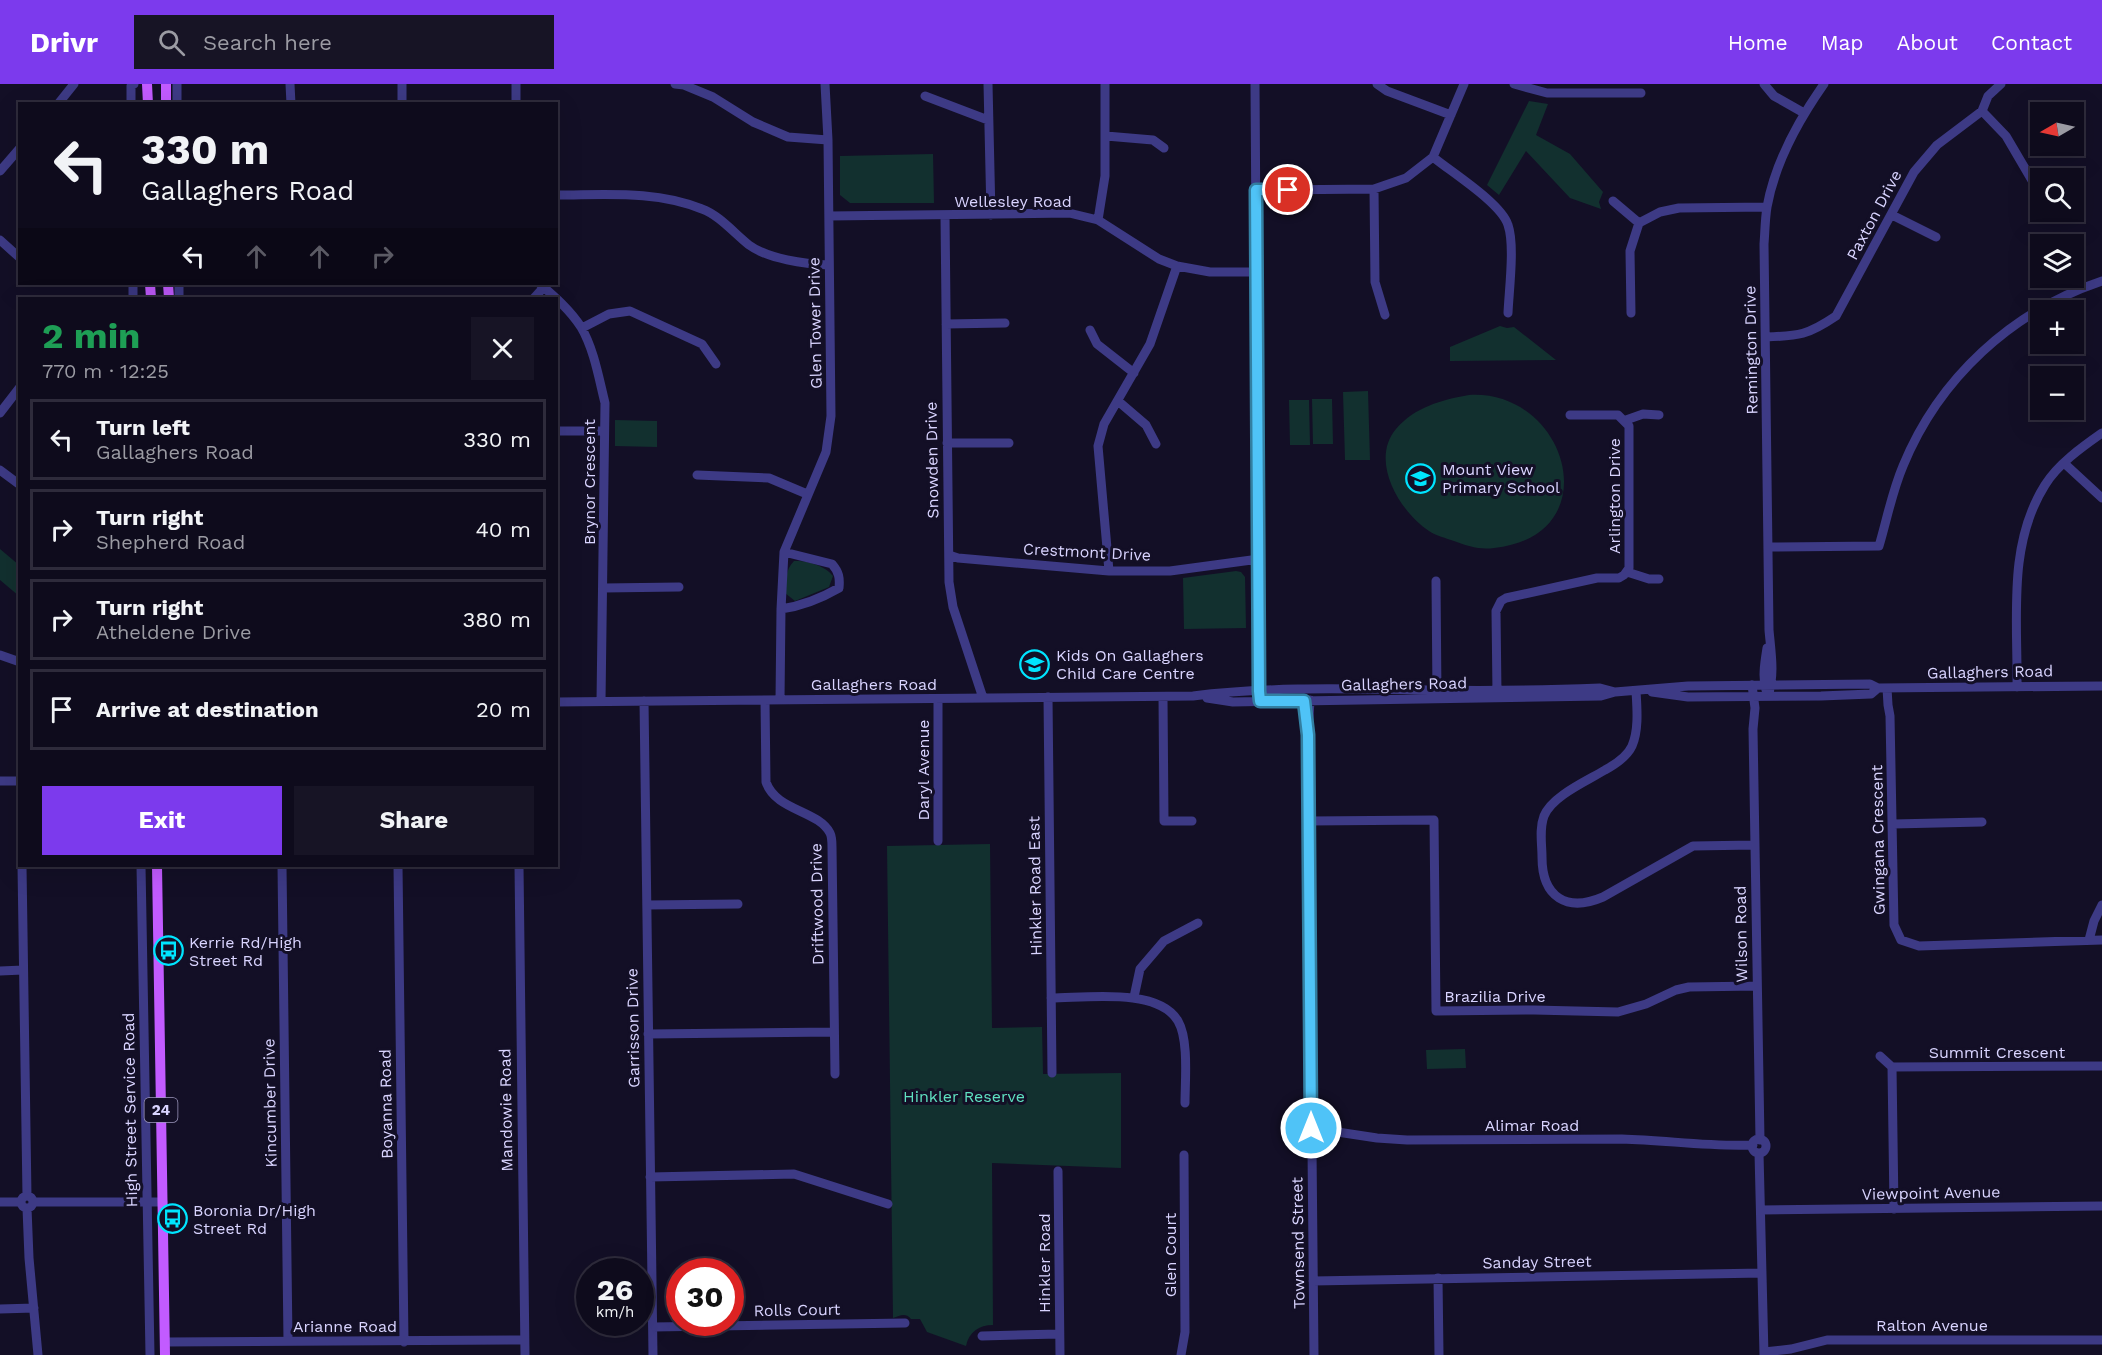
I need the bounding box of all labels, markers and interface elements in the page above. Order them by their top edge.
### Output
search box [134,15,554,69]
text: Drivr [30,26,98,59]
icon: search [155,26,188,59]
text: Search here [203,30,332,55]
text: Home [1728,30,1788,55]
text: Map [1821,30,1864,55]
text: About [1897,30,1958,55]
text: Contact [1991,30,2072,55]
north arrow [2030,102,2084,156]
map controls [2030,102,2084,420]
text: 330 m [141,125,269,174]
icon: left [42,126,120,204]
pin [1262,164,1313,215]
street label: Paxton Drive [1842,167,1906,263]
button: search [2030,168,2084,222]
icon: arrive [1271,173,1304,206]
text: Gallaghers Road [141,175,354,207]
street label: Wellesley Road [954,192,1072,211]
button: layers [2030,234,2084,288]
icon: left [177,240,210,273]
icon: ahead [240,240,273,273]
icon: ahead [303,240,336,273]
icon: right [366,240,399,273]
street label: Glen Tower Drive [804,257,826,389]
street label: Remington Drive [1740,285,1762,415]
button: + [2030,300,2084,354]
text: 2 min [42,315,140,357]
button: close [471,317,534,380]
text: 770 m · 12:25 [42,359,169,383]
button: − [2030,366,2084,420]
street label: Snowden Drive [921,401,943,519]
text: Turn left [96,415,190,440]
street label: Brynor Crescent [580,419,599,545]
icon: left [45,423,78,456]
text: 330 m [463,427,531,452]
street label: Arlington Drive [1605,438,1624,554]
text: Gallaghers Road [96,440,254,464]
place label: Mount View Primary School [1442,460,1560,497]
school or university icon: Mount View Primary School [1405,462,1437,494]
text: Turn right [96,505,203,530]
icon: right [45,513,78,546]
text: 40 m [475,517,531,542]
text: Shepherd Road [96,530,245,554]
street label: Crestmont Drive [1022,539,1152,565]
text: Turn right [96,595,203,620]
icon: right [45,603,78,636]
text: 380 m [462,607,531,632]
text: Atheldene Drive [96,620,251,644]
place label: Kids On Gallaghers Child Care Centre [1056,646,1204,683]
school or university icon: Kids On Gallaghers Child Care Centre [1019,648,1051,680]
street label: Gallaghers Road [1927,661,2053,683]
street label: Gallaghers Road [1341,673,1467,695]
street label: Gallaghers Road [811,675,937,694]
icon: arrive [45,693,78,726]
text: Arrive at destination [96,697,319,722]
text: 20 m [476,697,531,722]
street label: Daryl Avenue [914,719,933,821]
street label: Gwingana Crescent [1867,764,1889,915]
button: Exit [42,786,282,855]
button: Share [294,786,534,855]
street label: Hinkler Road East [1024,816,1046,956]
street label: Driftwood Drive [806,843,828,965]
street label: Wilson Road [1731,885,1751,983]
place label: Kerrie Rd/High Street Rd [189,933,302,970]
bus stop icon: Kerrie Rd/High Street Rd [152,935,184,967]
street label: Garrisson Drive [622,968,644,1088]
street label: Brazilia Drive [1444,987,1546,1006]
street label: High Street Service Road [119,1012,141,1208]
street label: Kincumber Drive [259,1038,281,1168]
street label: Summit Crescent [1929,1043,2066,1062]
street label: Mandowie Road [495,1048,517,1172]
street label: Boyanna Road [376,1049,396,1159]
park label: Hinkler Reserve [903,1087,1025,1106]
position arrow [1279,1096,1343,1160]
road number: 24 [144,1098,178,1122]
street label: Alimar Road [1485,1116,1579,1135]
street label: Townsend Street [1287,1177,1309,1309]
street label: Viewpoint Avenue [1861,1182,2001,1204]
place label: Boronia Dr/High Street Rd [193,1201,316,1238]
bus stop icon: Boronia Dr/High Street Rd [156,1203,188,1235]
street label: Hinkler Road [1035,1213,1054,1313]
street label: Glen Court [1161,1213,1180,1297]
street label: Sanday Street [1482,1252,1592,1272]
speed limit sign: 30 [666,1258,744,1336]
text: 26 [597,1272,633,1307]
street label: Rolls Court [753,1300,841,1320]
text: km/h [596,1303,634,1321]
street label: Ralton Avenue [1876,1316,1988,1335]
street label: Arianne Road [293,1317,397,1336]

